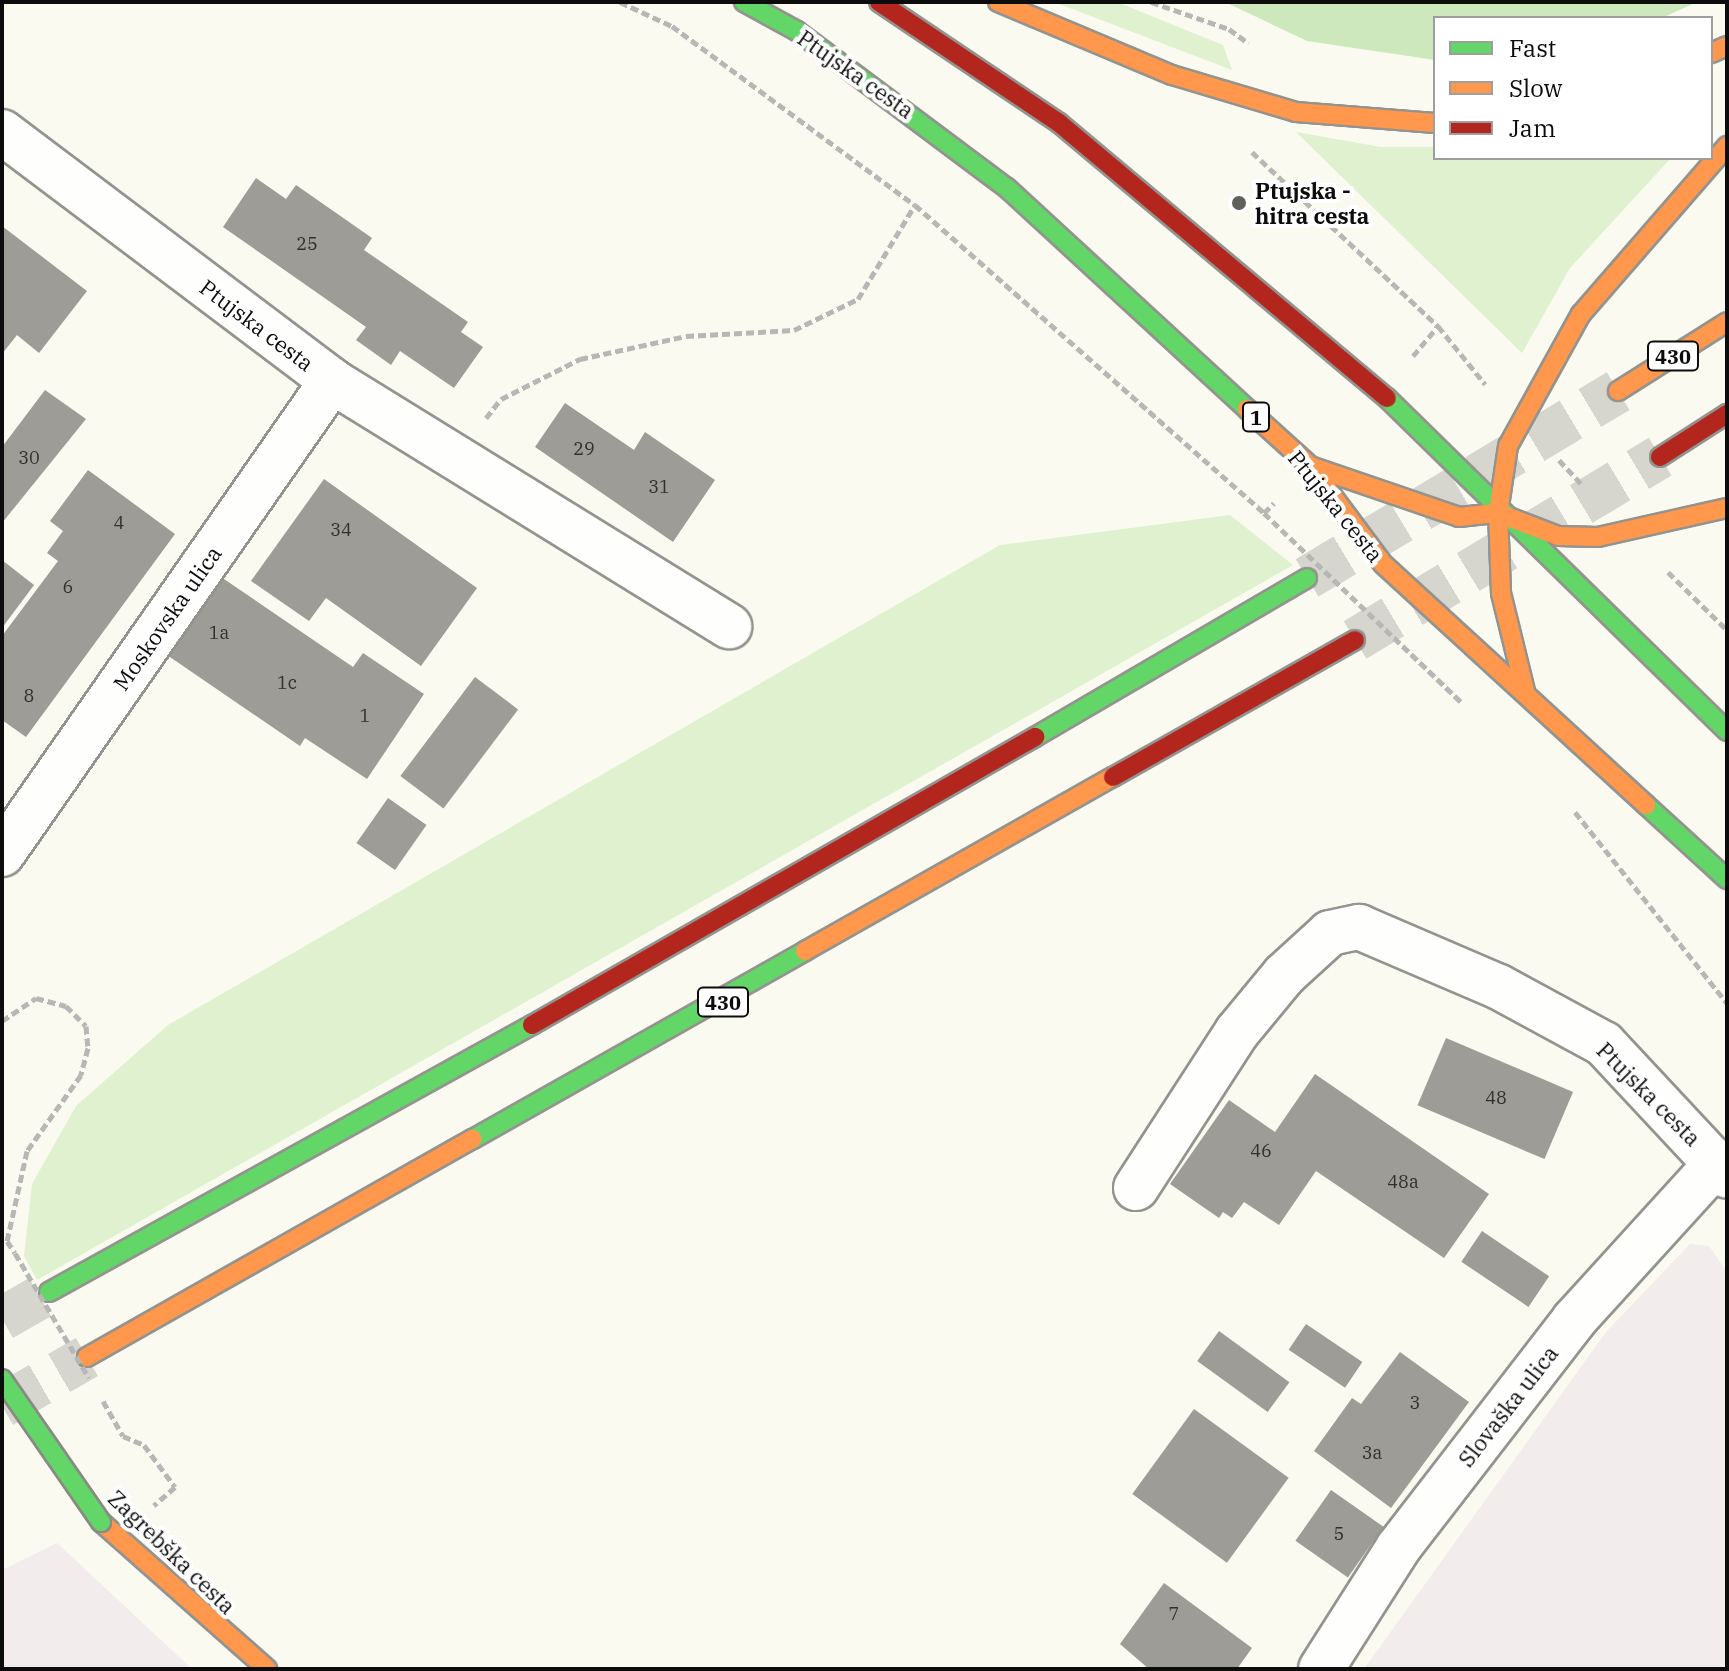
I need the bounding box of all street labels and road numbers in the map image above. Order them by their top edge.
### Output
street label: Ptujska cesta [793,24,919,124]
street label: Ptujska cesta [195,274,319,376]
road number: 430 [1647,340,1699,372]
road number: 1 [1242,401,1270,433]
street label: Ptujska cesta [1283,445,1389,567]
street label: Moskovska ulica [107,541,227,695]
road number: 430 [697,986,749,1018]
street label: Ptujska cesta [1592,1037,1706,1151]
street label: Slovaška ulica [1453,1340,1563,1472]
street label: Zagrebška cesta [103,1485,241,1619]

